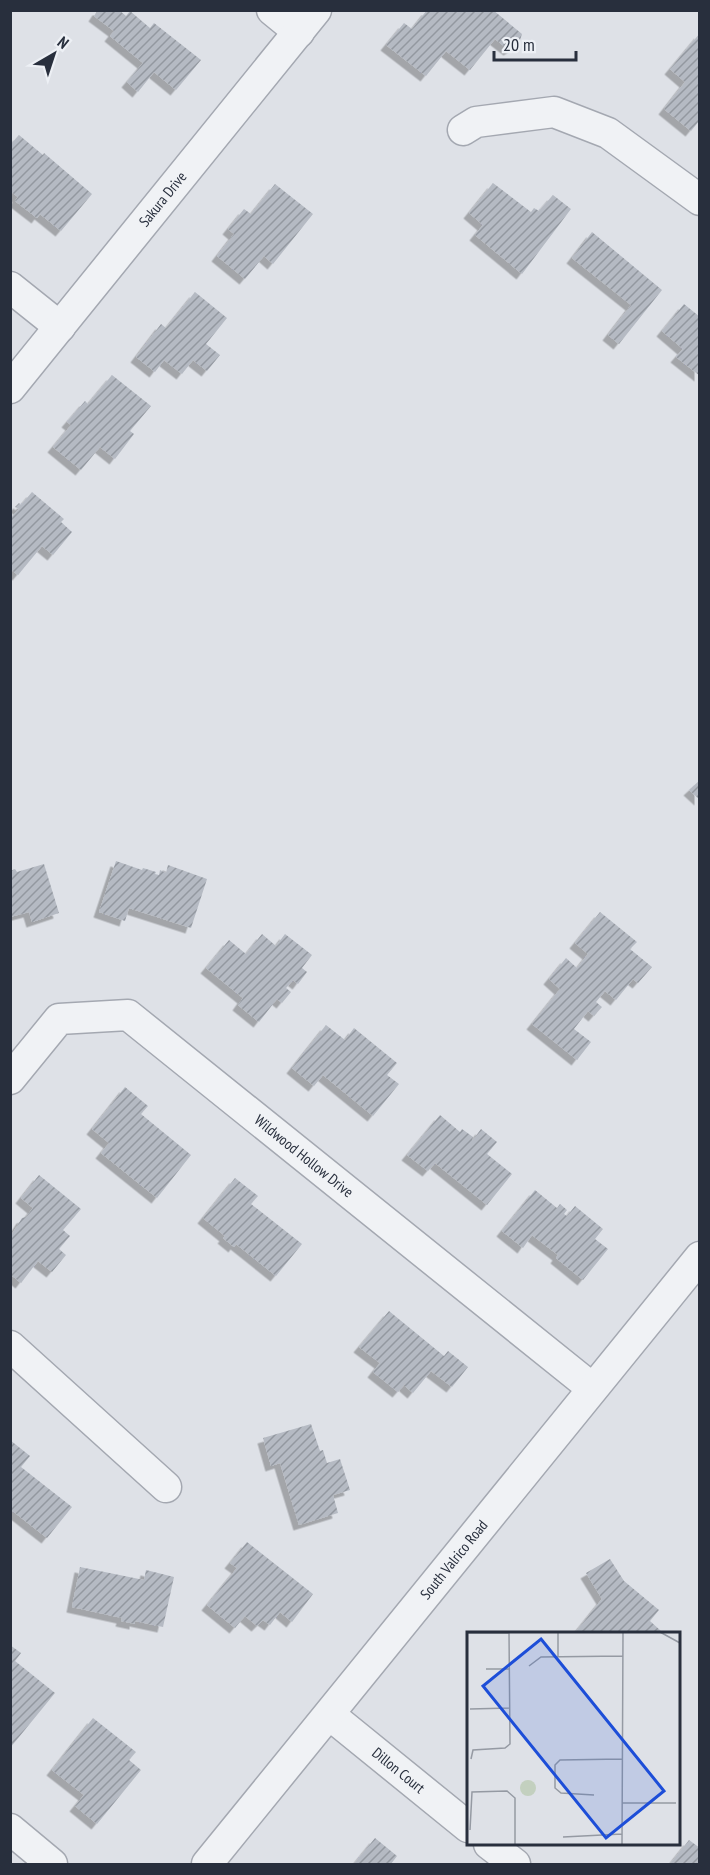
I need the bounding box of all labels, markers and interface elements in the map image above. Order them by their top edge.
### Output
north arrow [24,24,84,84]
scale bar [494,24,576,62]
text: N [54,32,73,53]
text: 20 m [503,33,535,56]
street label: Sakura Drive [135,167,190,230]
street label: Wildwood Hollow Drive [251,1110,357,1201]
street label: South Valrico Road [416,1516,492,1603]
inset map [467,1632,680,1845]
street label: Dillon Court [368,1743,429,1797]

